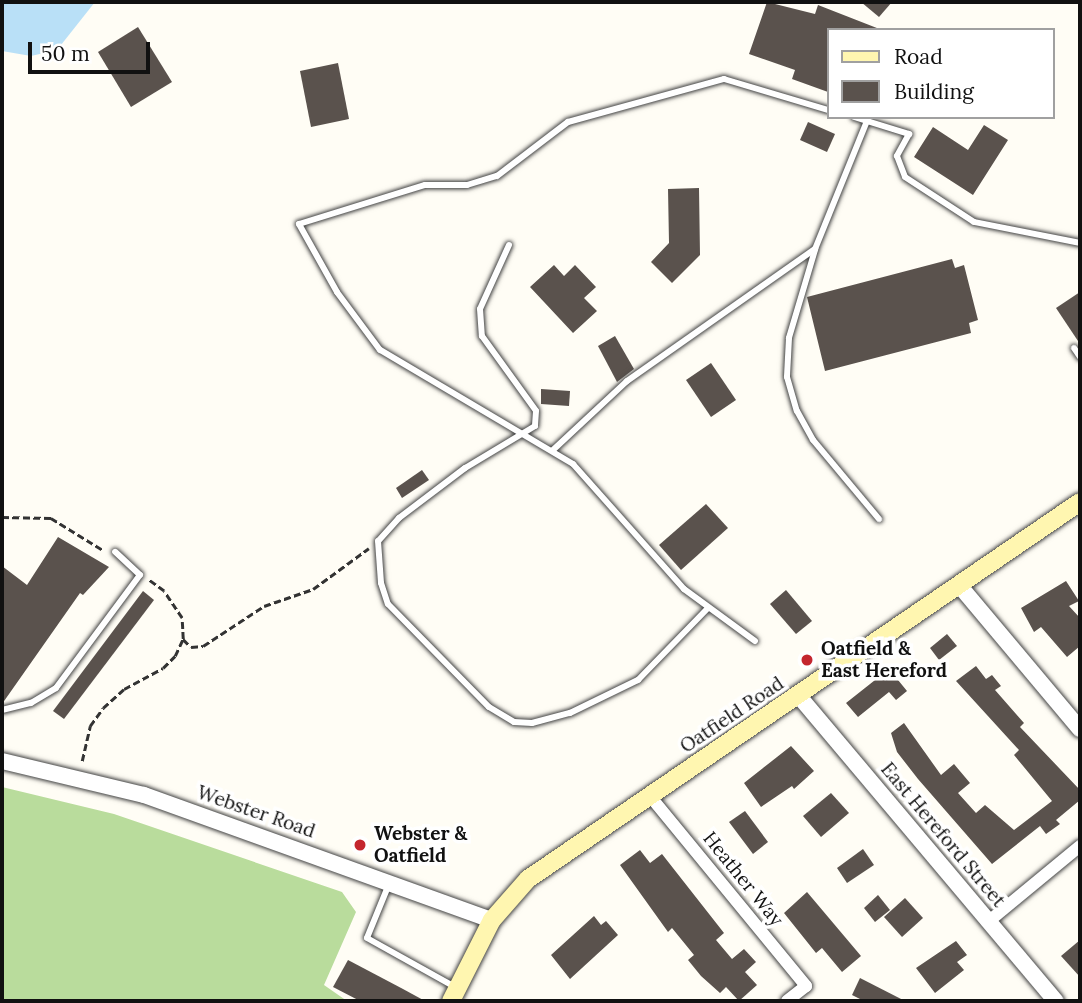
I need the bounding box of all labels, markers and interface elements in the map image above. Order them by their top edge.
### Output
scale bar [32,28,154,72]
legend [827,28,1054,119]
text: 50 m [41,40,90,67]
text: Road [894,43,943,70]
text: Building [894,78,974,105]
place label: Oatfield & East Hereford [821,638,947,682]
marker: Oatfield & East Hereford [799,652,815,668]
street label: Oatfield Road [676,672,788,758]
street label: East Hereford Street [876,758,1010,912]
street label: Webster Road [194,781,318,843]
place label: Webster & Oatfield [374,823,467,867]
street label: Heather Way [698,827,788,931]
marker: Webster & Oatfield [352,837,368,853]

